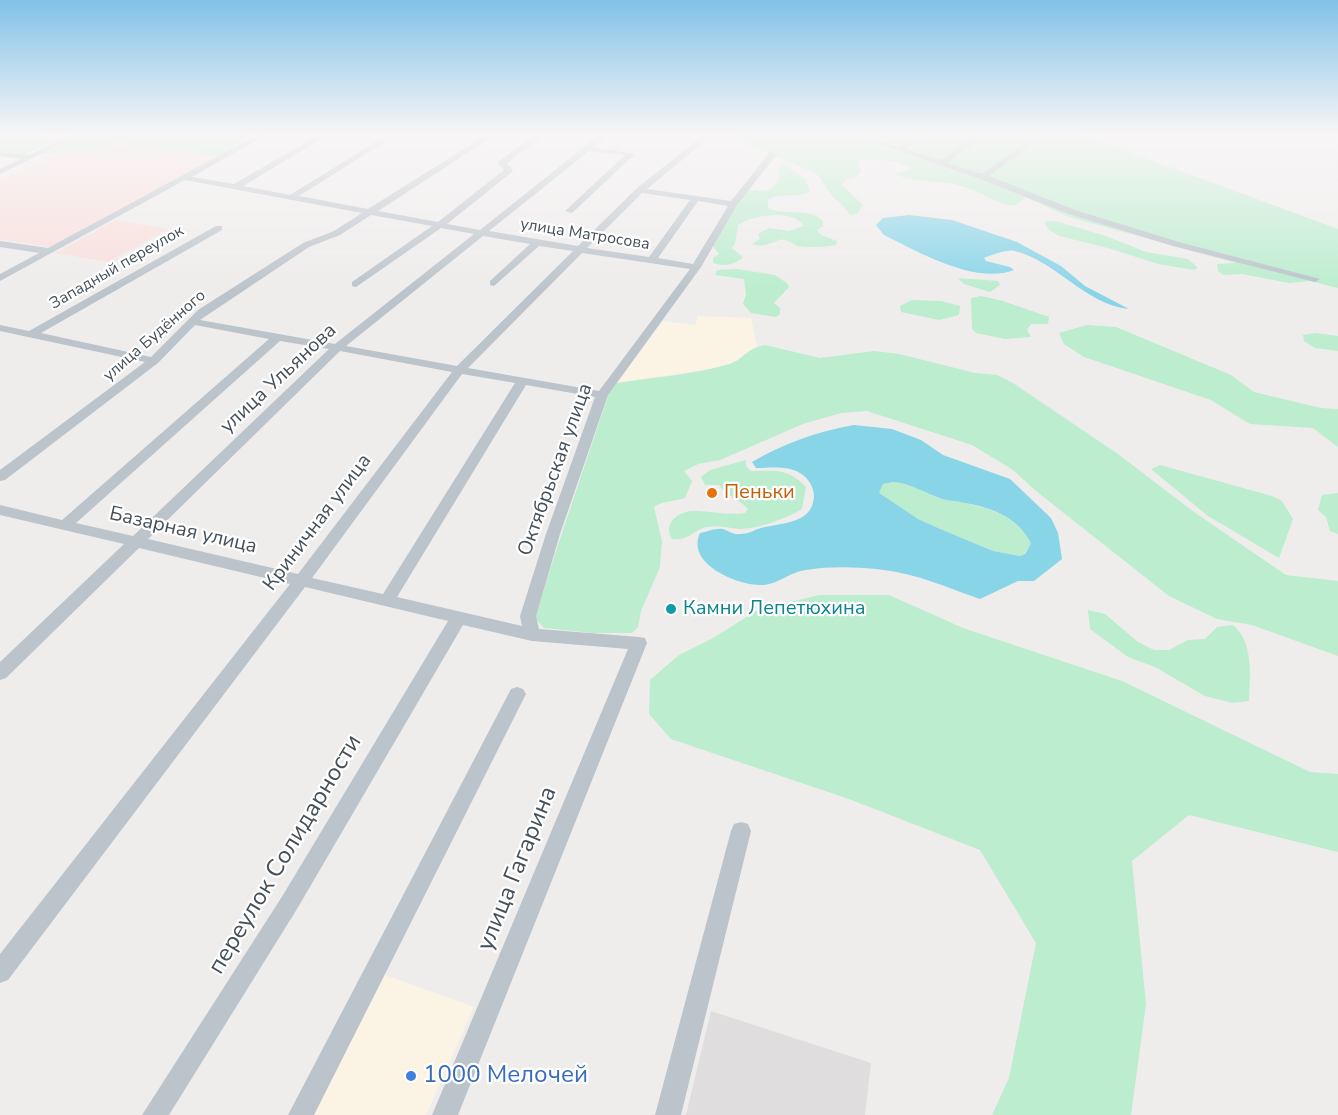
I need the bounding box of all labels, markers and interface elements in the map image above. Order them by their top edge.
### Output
street label: улица Матросова [519,215,651,255]
street label: Западный переулок [47,222,187,314]
street label: улица Будённого [100,286,210,386]
street label: улица Ульянова [216,319,342,439]
street label: Октябрьская улица [514,380,598,560]
street label: Криничная улица [259,450,377,596]
place label: Пеньки [724,481,795,505]
marker: Пеньки [705,486,719,500]
street label: Базарная улица [107,502,259,560]
place label: Камни Лепетюхина [683,597,865,621]
marker: Камни Лепетюхина [664,602,678,616]
street label: переулок Солидарности [203,730,369,980]
street label: улица Гагарина [472,783,564,955]
place label: 1000 Мелочей [423,1062,588,1090]
marker: 1000 Мелочей [404,1069,418,1083]

